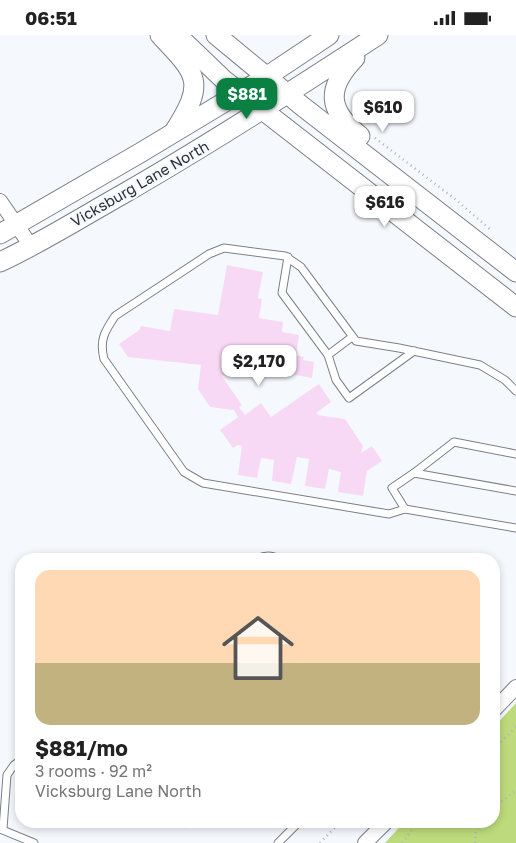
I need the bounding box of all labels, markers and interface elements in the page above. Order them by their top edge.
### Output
text: 06:51 [25,6,77,29]
pin: $881 [217,77,277,120]
text: $881 [227,84,267,104]
pin: $610 [353,91,413,133]
text: $610 [363,97,403,117]
street label: Vicksburg Lane North [67,136,212,230]
pin: $616 [355,185,415,228]
text: $616 [365,192,405,212]
pin: $2,170 [218,345,300,387]
text: $2,170 [233,351,285,371]
icon: home [213,603,303,693]
text: $881/mo [35,735,128,761]
text: 3 rooms · 92 m² [35,761,152,781]
text: Vicksburg Lane North [35,781,202,801]

